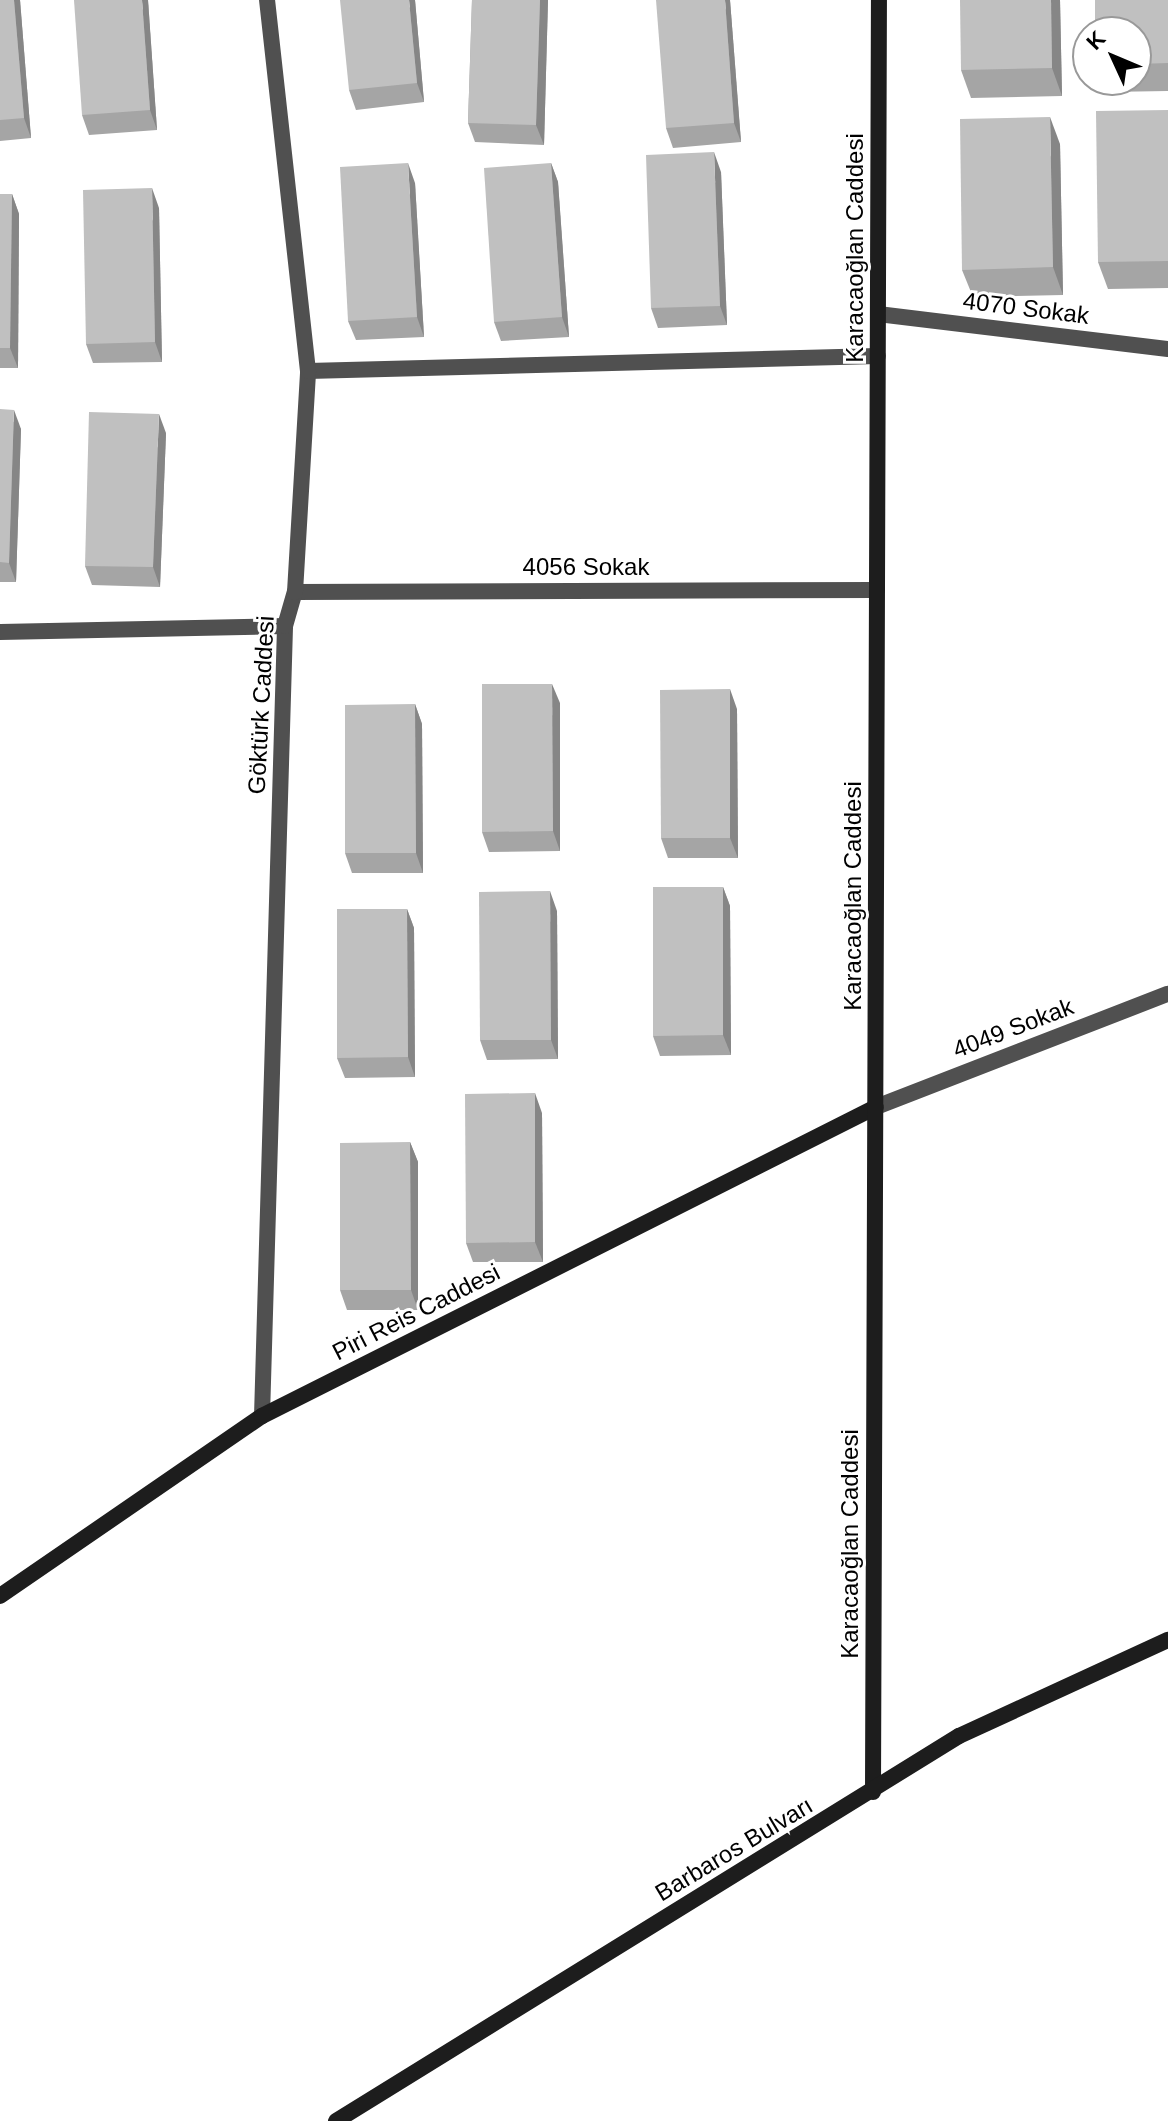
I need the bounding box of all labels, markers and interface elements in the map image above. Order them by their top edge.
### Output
north arrow [1072,16,1152,96]
text: K [1081,26,1110,55]
street label: Karacaoğlan Caddesi [841,133,869,363]
street label: 4070 Sokak [961,286,1091,330]
street label: 4056 Sokak [523,553,649,581]
street label: Göktürk Caddesi [242,615,280,795]
street label: Karacaoğlan Caddesi [839,781,867,1011]
street label: 4049 Sokak [949,992,1077,1064]
street label: Piri Reis Caddesi [327,1257,505,1367]
street label: Karacaoğlan Caddesi [836,1429,864,1659]
street label: Barbaros Bulvarı [650,1791,818,1907]

